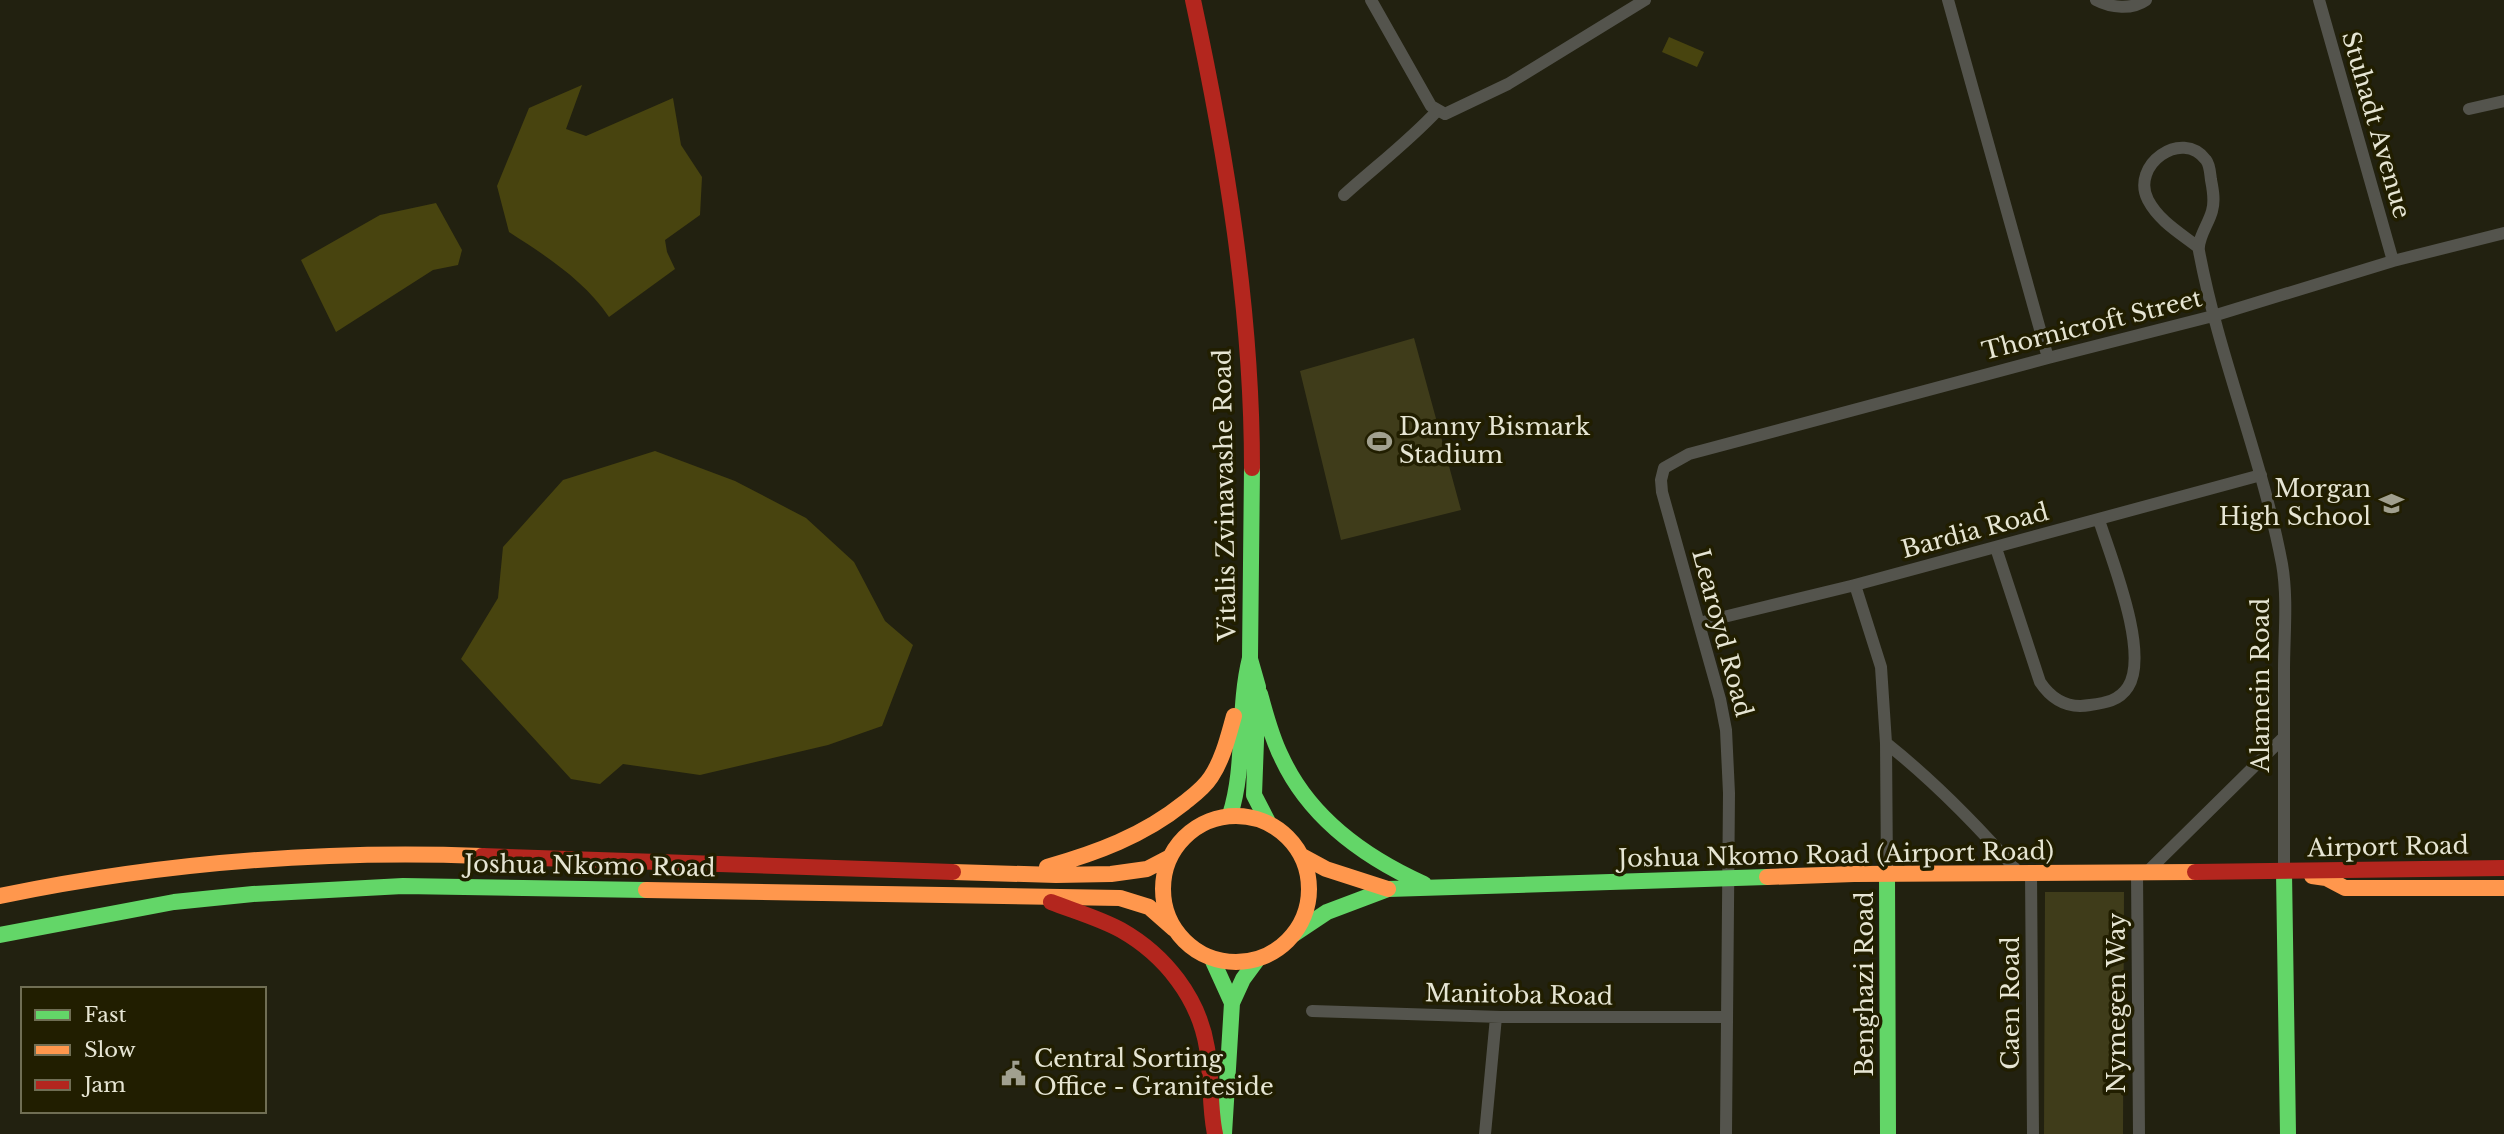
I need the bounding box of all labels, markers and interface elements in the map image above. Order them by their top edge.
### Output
street label: Stuhadt Avenue [2336,28,2417,222]
street label: Thornicroft Street [1979,283,2205,366]
street label: Vitalis Zvinavashe Road [1207,349,1242,642]
place label: Danny Bismark Stadium [1399,412,1590,469]
sports icon: Danny Bismark Stadium [1365,427,1393,455]
place label: Morgan High School [2219,474,2371,531]
school or university icon: Morgan High School [2377,489,2405,517]
street label: Bardia Road [1898,497,2052,564]
street label: Learoyd Road [1686,546,1759,720]
street label: Alamein Road [2246,598,2275,773]
street label: Airport Road [2306,831,2469,862]
street label: Joshua Nkomo Road (Airport Road) [1615,836,2054,873]
street label: Joshua Nkomo Road [461,849,716,882]
street label: Benghazi Road [1850,891,1879,1077]
street label: Nymegen Way [2102,912,2131,1093]
street label: Caen Road [1996,936,2025,1070]
street label: Manitoba Road [1425,978,1613,1011]
legend [21,987,266,1113]
text: Fast [84,1002,126,1028]
text: Slow [84,1037,136,1063]
place label: Central Sorting Office - Graniteside [1034,1044,1274,1101]
public building icon: Central Sorting Office - Graniteside [1000,1059,1028,1087]
text: Jam [81,1072,126,1098]

